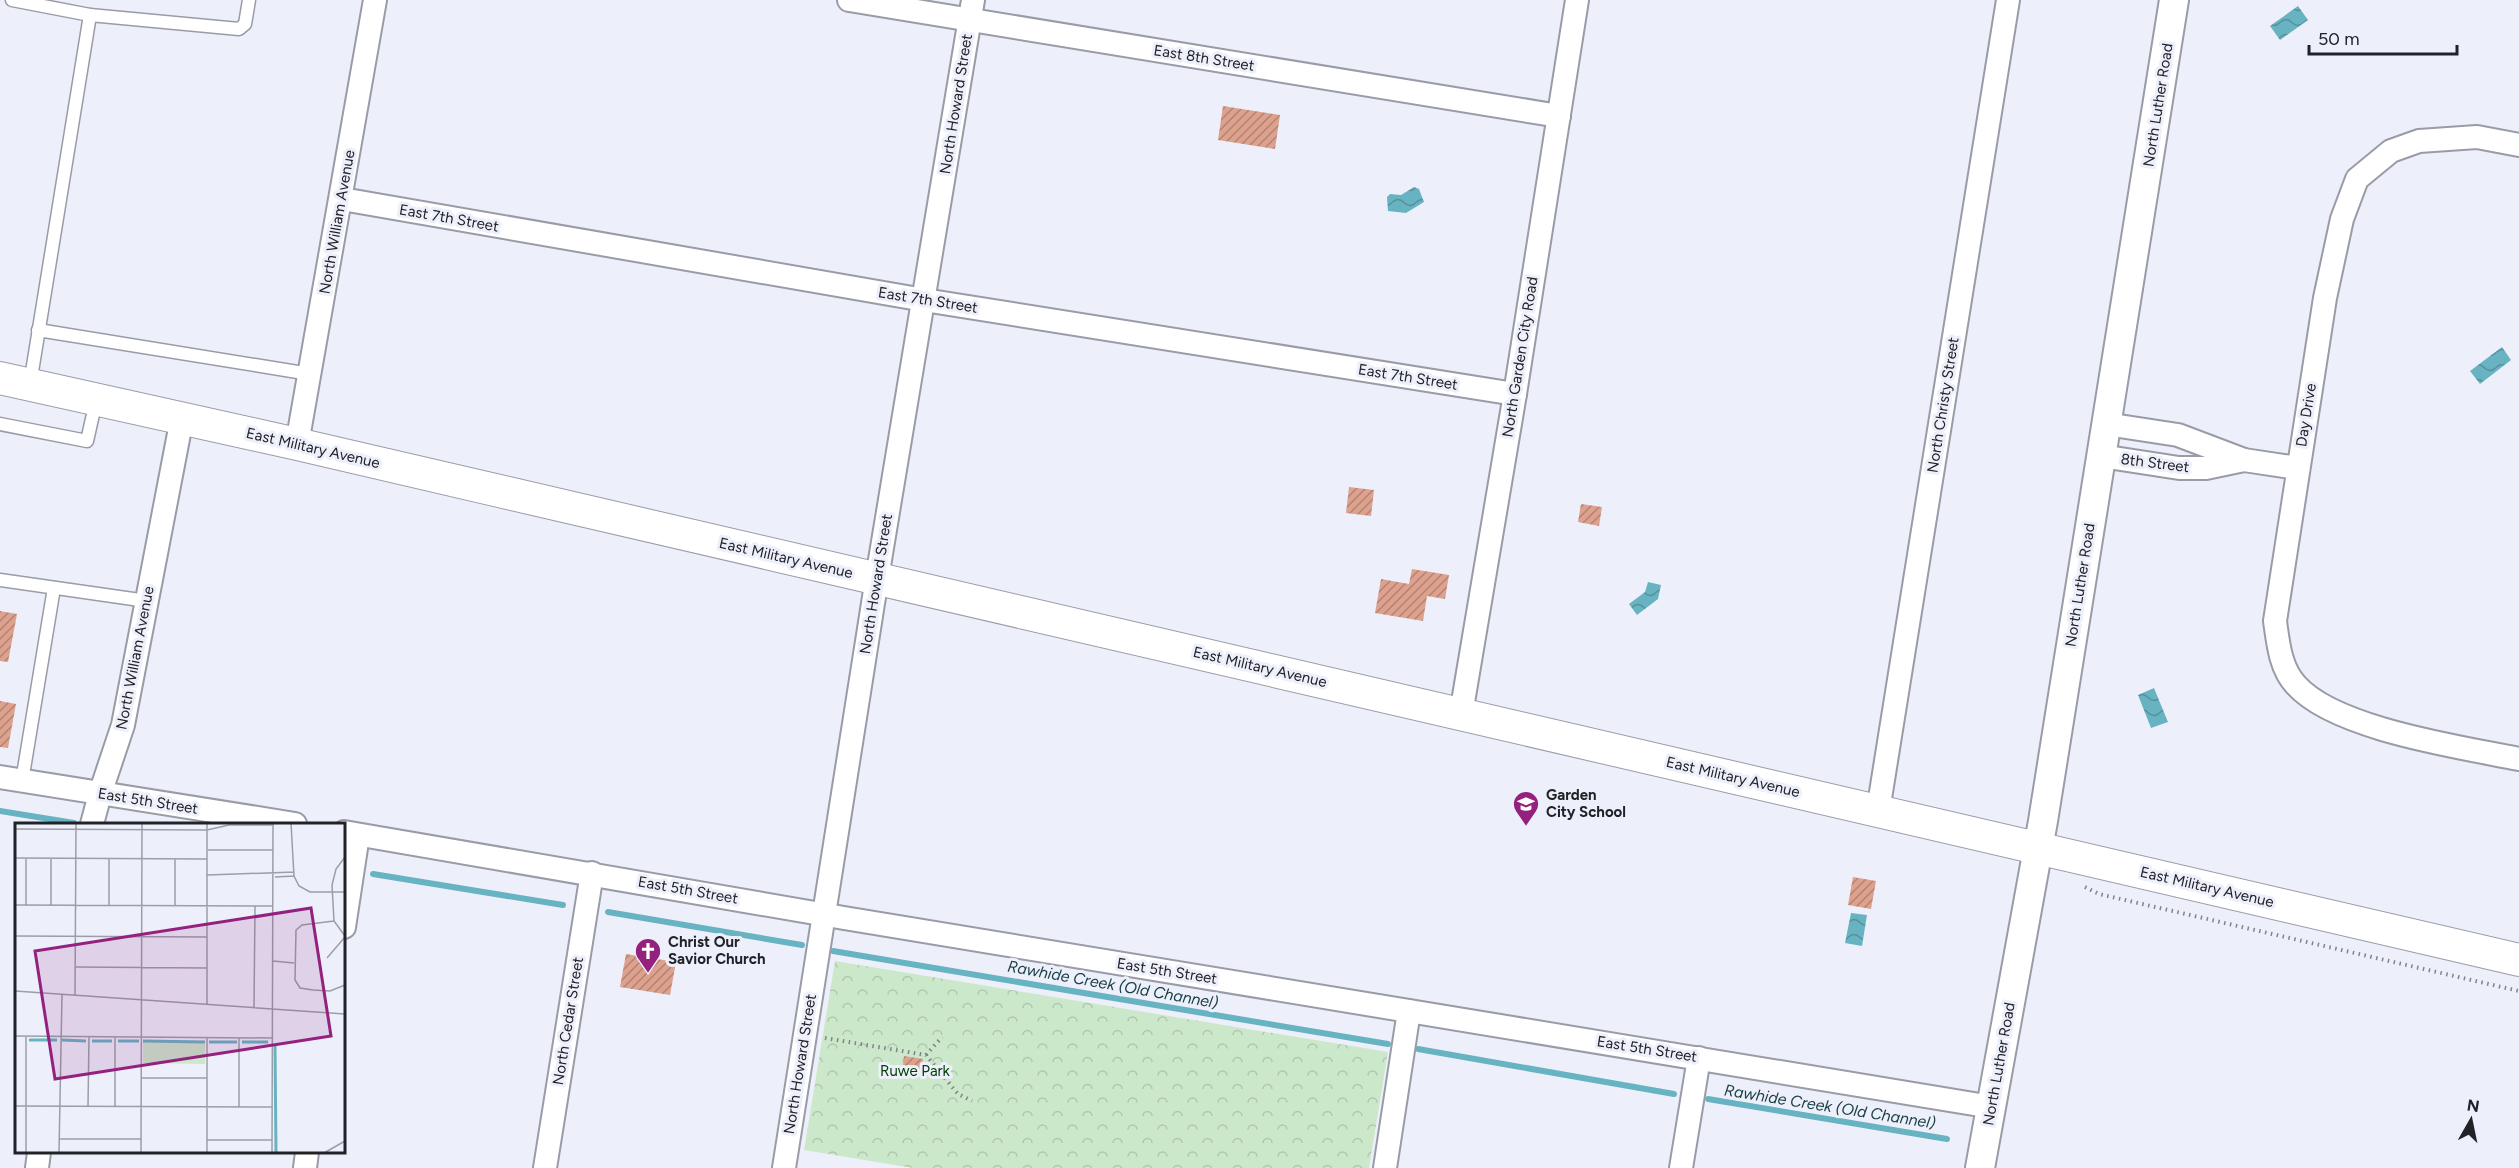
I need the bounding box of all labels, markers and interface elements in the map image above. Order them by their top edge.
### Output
scale bar [2309,18,2458,56]
text: 50 m [2318,28,2360,50]
street label: North Howard Street [936,32,976,175]
street label: East 8th Street [1152,41,1256,75]
street label: North Luther Road [2139,42,2177,168]
street label: North William Avenue [315,149,359,295]
street label: East 7th Street [398,200,500,236]
street label: North Garden City Road [1498,275,1542,439]
street label: East 7th Street [877,283,979,317]
street label: North Christy Street [1923,336,1963,474]
street label: East 7th Street [1357,360,1459,394]
street label: Day Drive [2292,382,2320,448]
street label: East Military Avenue [244,424,382,472]
street label: 8th Street [2120,450,2191,476]
street label: North Howard Street [856,512,896,655]
street label: North Luther Road [2061,522,2099,648]
street label: East Military Avenue [717,534,855,582]
street label: North William Avenue [112,585,158,731]
street label: East Military Avenue [1191,643,1329,691]
street label: East Military Avenue [1664,753,1802,801]
street label: East 5th Street [97,784,200,818]
place label: Garden City School [1546,786,1626,821]
school or university icon: Garden City School [1511,789,1541,827]
inset map [15,823,345,1153]
street label: East Military Avenue [2138,863,2276,911]
street label: East 5th Street [637,872,740,908]
place label: Christ Our Savior Church [668,933,766,968]
church icon: Christ Our Savior Church [633,936,663,974]
street label: East 5th Street [1116,954,1219,988]
street label: North Cedar Street [549,955,587,1086]
water label: Rawhide Creek (Old Channel) [1006,957,1220,1012]
street label: North Howard Street [780,992,820,1135]
street label: North Luther Road [1979,1001,2019,1127]
street label: East 5th Street [1596,1032,1699,1066]
park label: Ruwe Park [880,1062,951,1080]
water label: Rawhide Creek (Old Channel) [1723,1080,1937,1133]
north arrow [2441,1090,2501,1150]
text: N [2466,1095,2481,1116]

